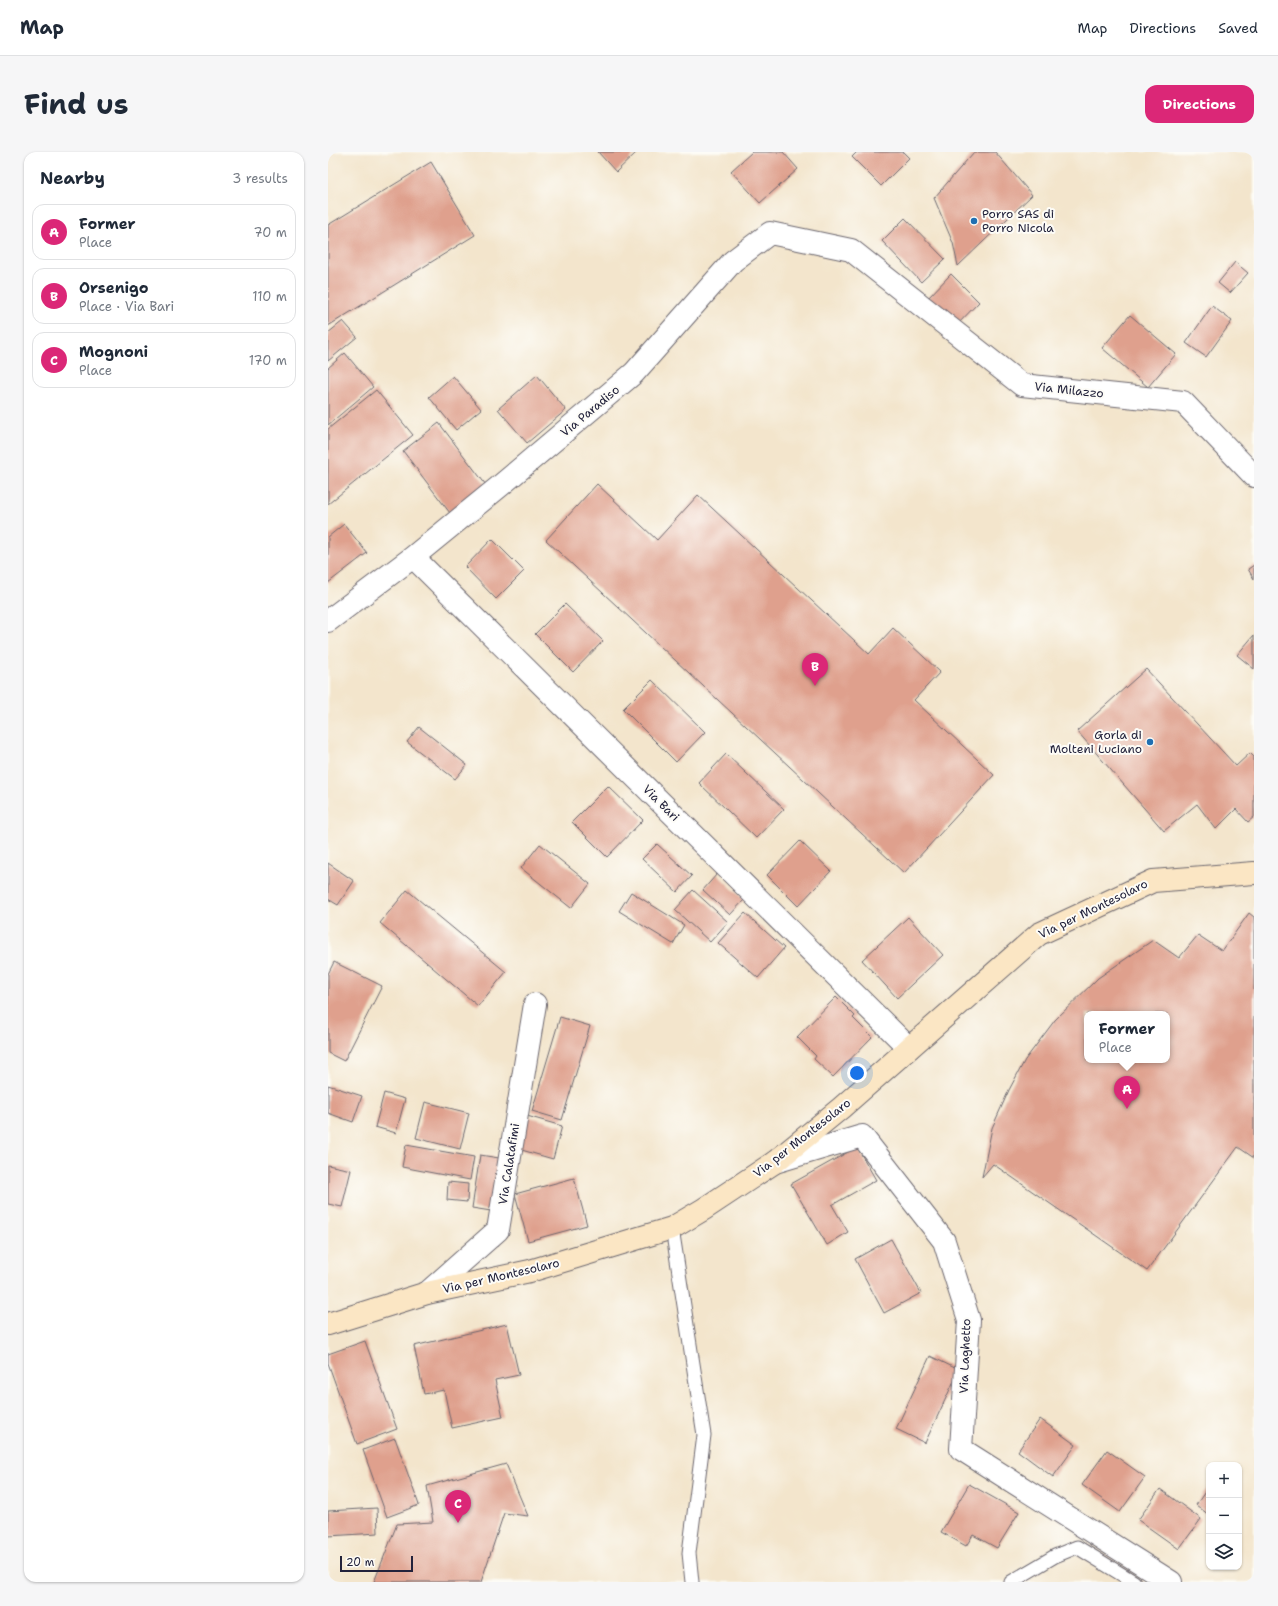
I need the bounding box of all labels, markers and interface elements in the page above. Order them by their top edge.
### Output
text: Map [20,15,64,40]
text: Map [1078,19,1108,37]
text: Directions [1130,19,1196,37]
text: Saved [1218,19,1258,37]
text: Find us [24,85,129,123]
button: Directions [1145,85,1254,123]
text: Nearby [40,167,105,189]
text: 3 results [232,170,288,187]
place label: Porro SAS di Porro Nicola [982,206,1054,236]
text: Former [79,214,136,234]
marker: Porro SAS di Porro Nicola [969,216,979,226]
text: A [49,224,59,241]
text: 70 m [253,224,287,241]
text: Place [79,234,112,251]
text: Orsenigo [79,278,149,298]
text: B [50,288,58,305]
text: 110 m [252,288,287,305]
text: Place · Via Bari [79,298,174,315]
text: Mognoni [79,342,148,362]
text: C [50,352,58,369]
text: 170 m [249,352,287,369]
text: Place [79,362,112,379]
street label: Via Milazzo [1034,378,1104,402]
street label: Via Paradiso [557,382,623,440]
pin: B [802,653,828,686]
place label: Gorla di Molteni Luciano [1050,727,1142,757]
marker: Gorla di Molteni Luciano [1145,737,1155,747]
street label: Via Bari [639,781,683,825]
street label: Via per Montesolaro [1036,876,1150,942]
popup [1084,1011,1170,1063]
text: Former [1099,1019,1155,1039]
text: Place [1099,1039,1132,1056]
your location [847,1063,867,1083]
pin: A [1114,1076,1140,1109]
street label: Via per Montesolaro [750,1095,854,1181]
street label: Via Calatafimi [495,1122,523,1206]
street label: Via per Montesolaro [441,1255,561,1297]
street label: Via Laghetto [956,1318,974,1394]
map controls [1206,1462,1242,1570]
button: + [1206,1462,1242,1498]
pin: C [445,1490,471,1523]
button: − [1206,1498,1242,1534]
button: layers [1206,1534,1242,1570]
scale bar [340,1554,413,1573]
text: 20 m [346,1555,374,1570]

